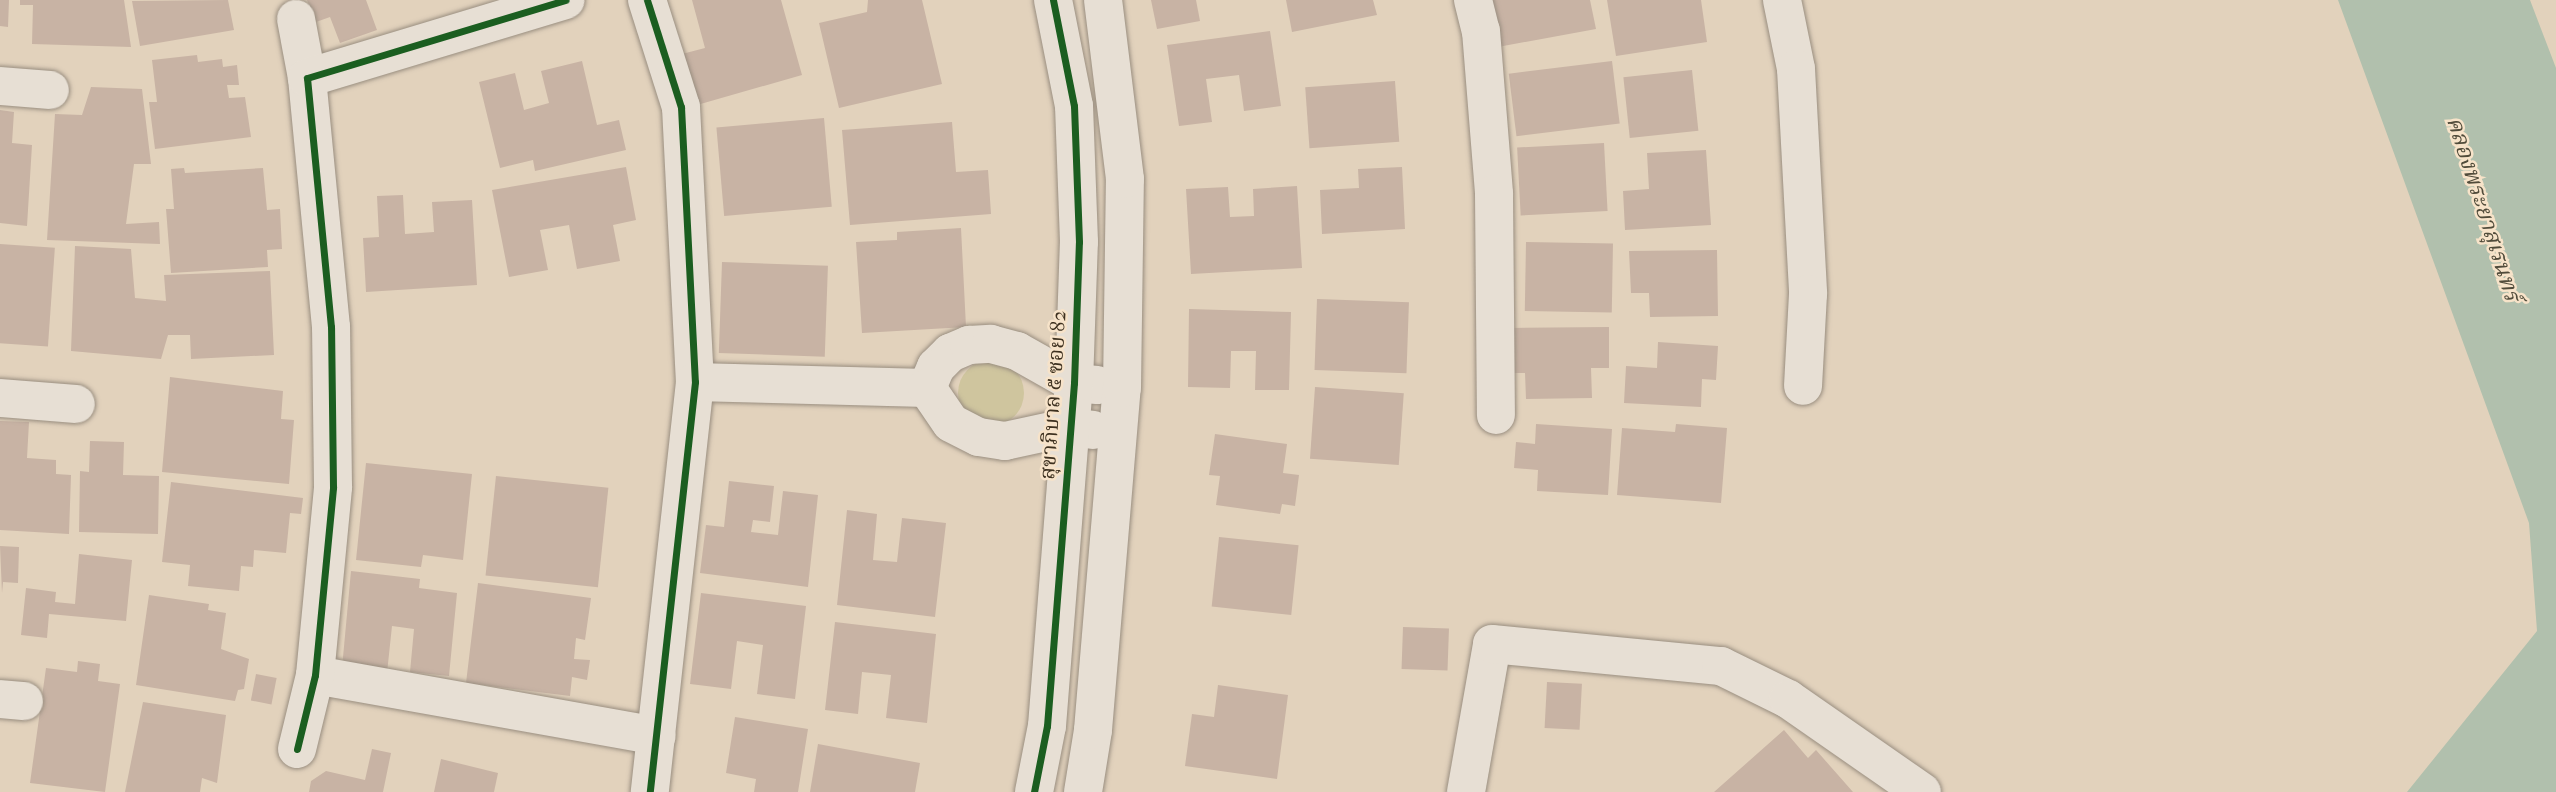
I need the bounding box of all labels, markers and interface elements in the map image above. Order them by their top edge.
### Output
water label: คลองพระยาสุเรนทร์ [2440,113,2526,305]
street label: สุขาภิบาล ๕ ซอย 82 [1035,310,1071,480]

